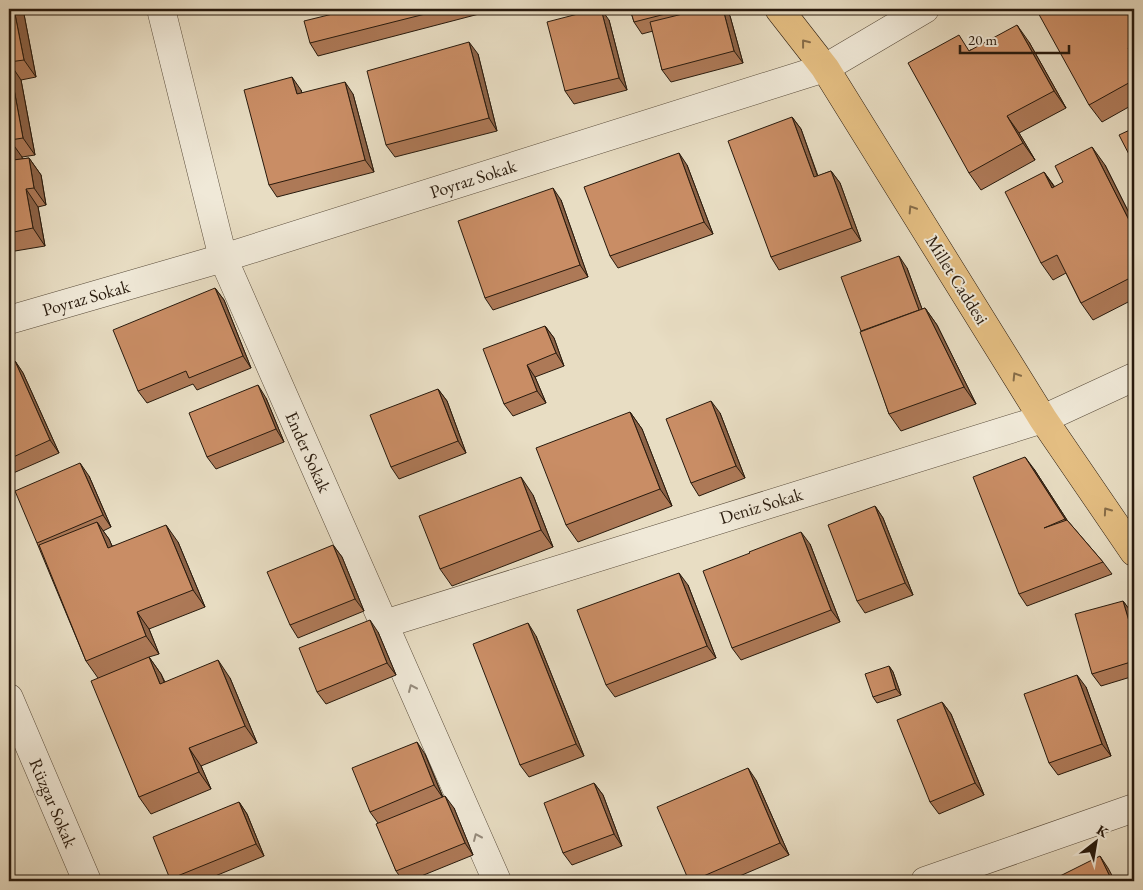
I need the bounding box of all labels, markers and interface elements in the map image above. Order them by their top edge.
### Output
scale bar [960,22,1069,54]
text: 20 m [968,30,997,49]
one-way arrow [803,40,811,49]
street label: Poyraz Sokak [427,154,520,203]
one-way arrow [909,205,918,214]
street label: Millet Caddesi [921,231,994,329]
street label: Poyraz Sokak [40,274,133,321]
one-way arrow [1013,373,1023,382]
street label: Ender Sokak [280,408,337,496]
street label: Deniz Sokak [716,482,806,529]
one-way arrow [1104,508,1113,517]
one-way arrow [407,684,418,693]
street label: Rüzgar Sokak [24,755,83,851]
north arrow [1070,818,1120,868]
text: K [1093,820,1112,841]
one-way arrow [472,833,483,842]

